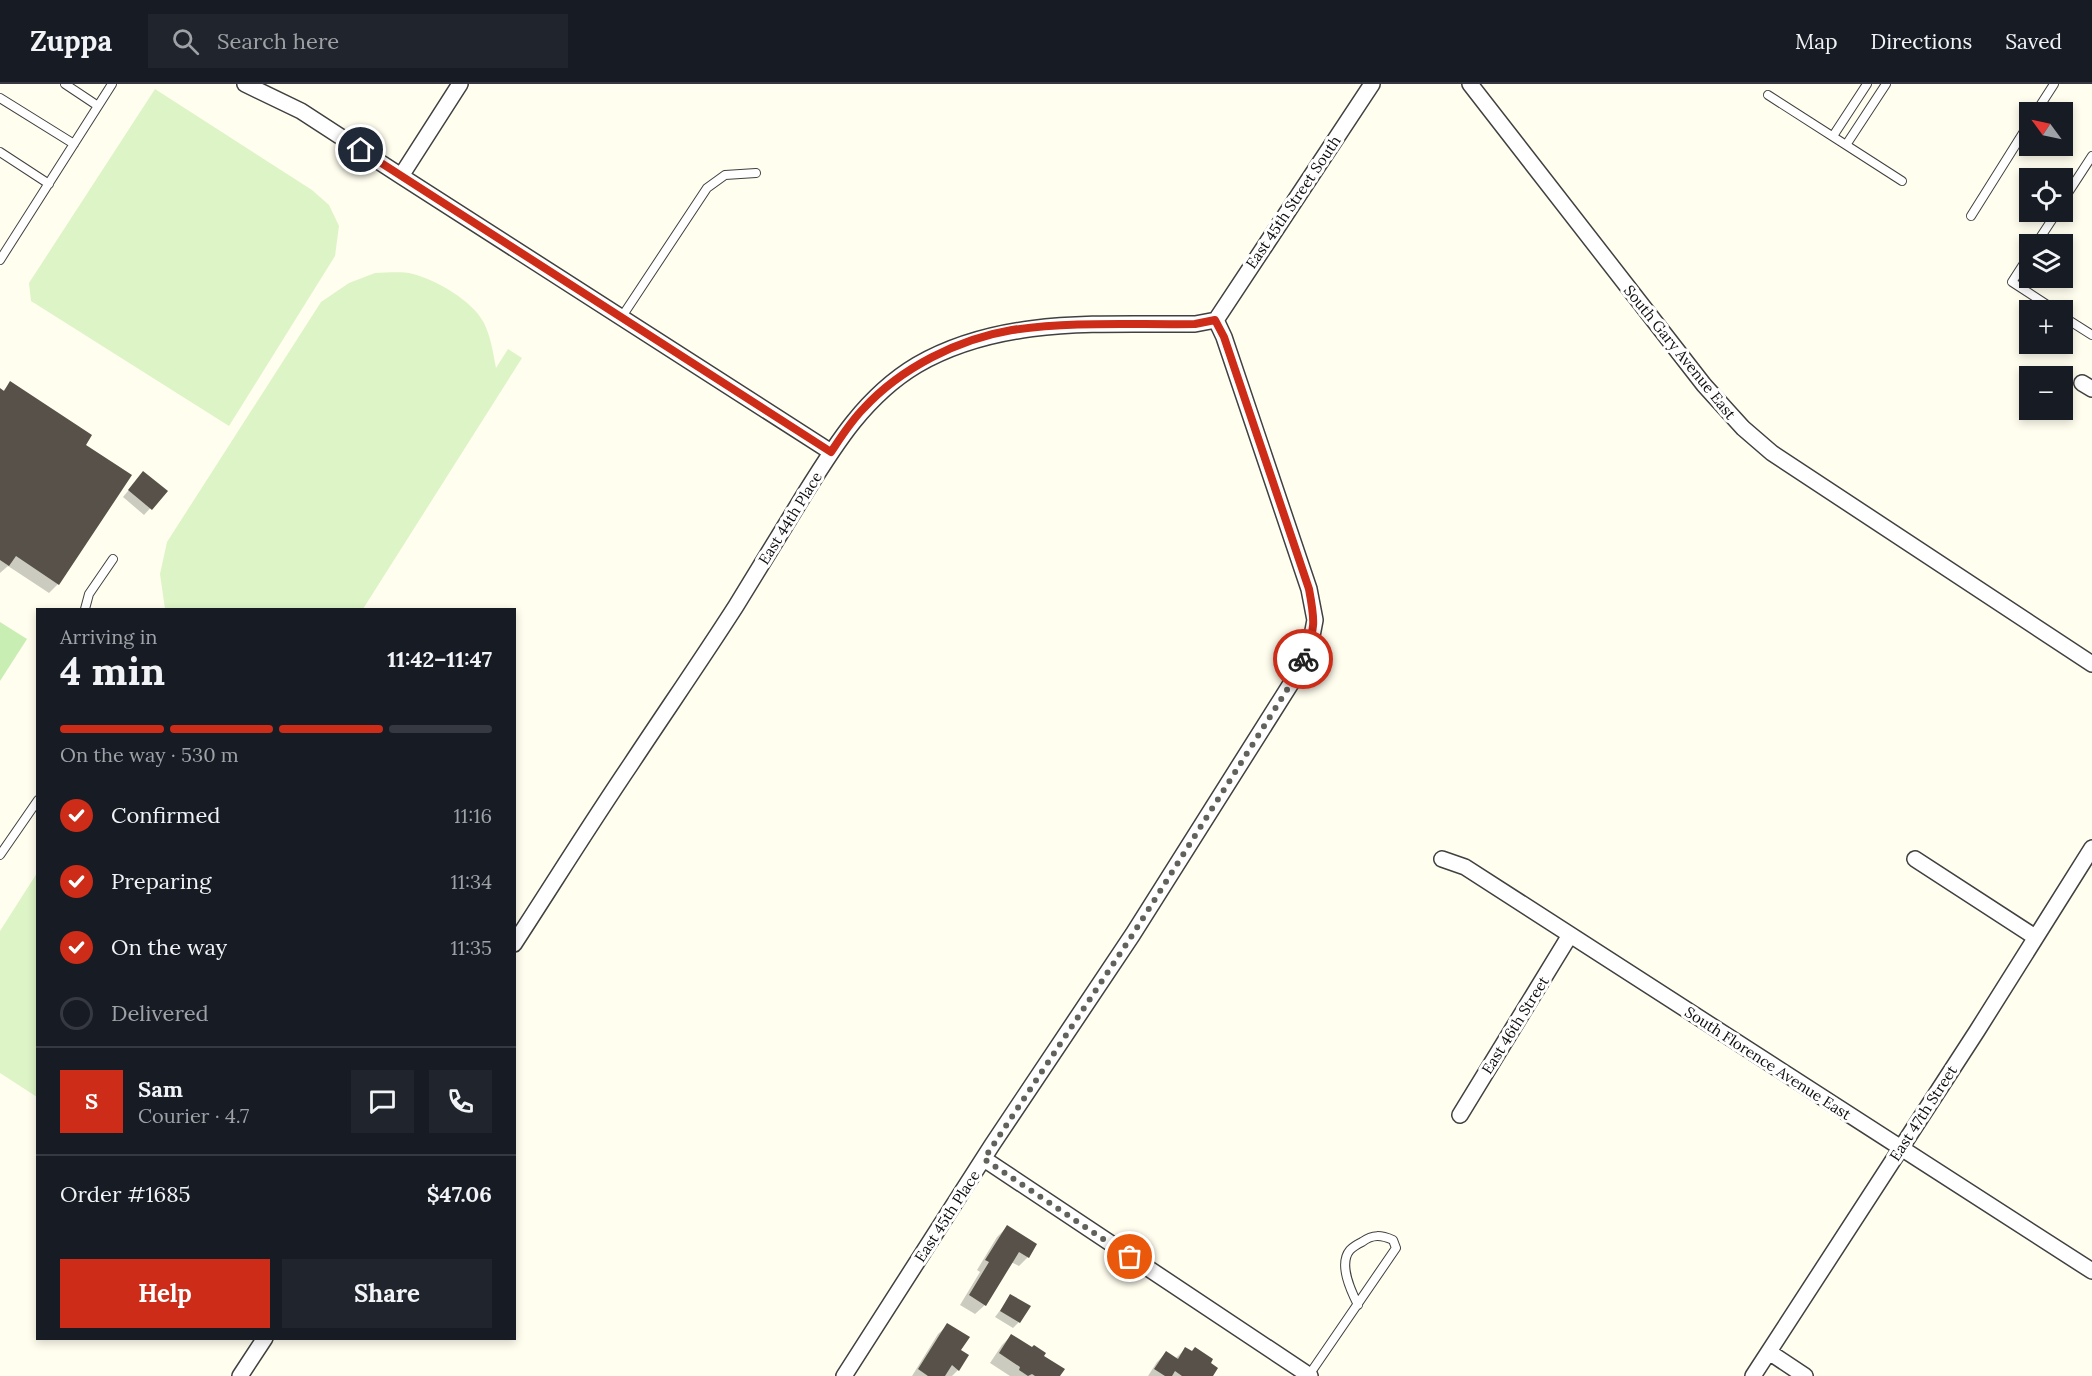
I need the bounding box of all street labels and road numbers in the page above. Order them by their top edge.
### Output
street label: East 45th Street South [1241,132,1345,272]
street label: South Gary Avenue East [1620,281,1740,423]
street label: East 44th Place [754,468,826,568]
street label: East 46th Street [1477,972,1553,1077]
street label: South Florence Avenue East [1681,1002,1855,1124]
street label: East 47th Street [1885,1062,1961,1164]
street label: East 45th Place [910,1167,984,1265]

